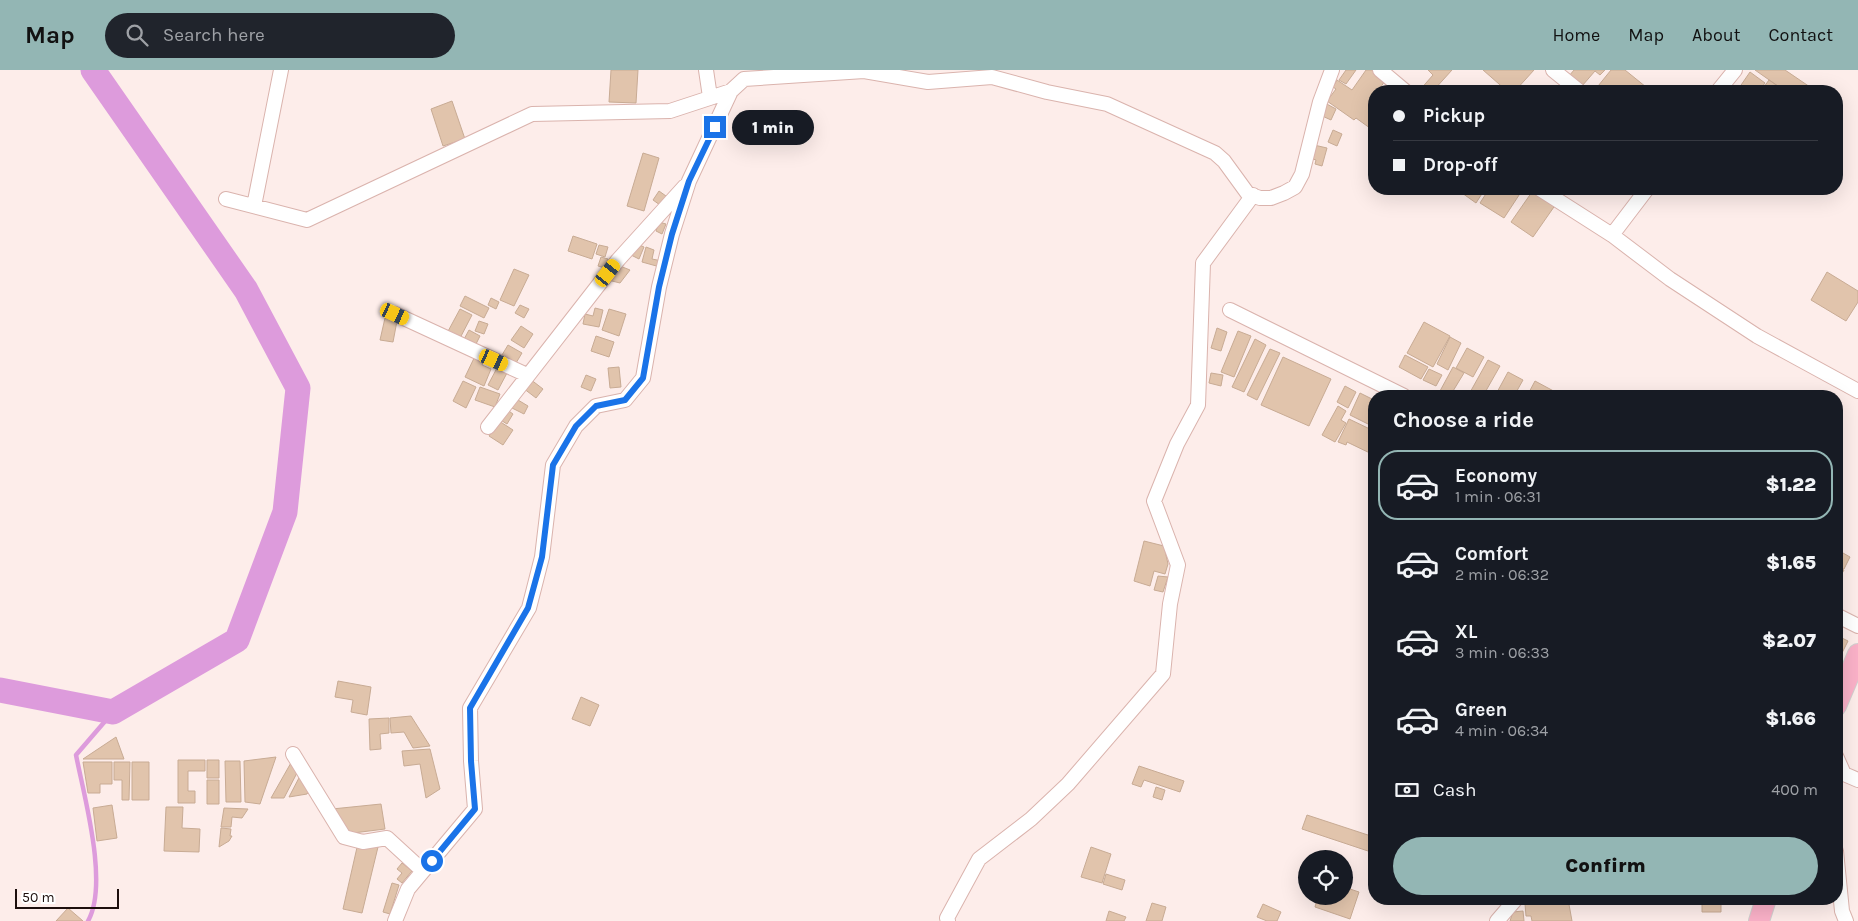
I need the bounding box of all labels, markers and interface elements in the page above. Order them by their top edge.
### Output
search box [105,13,455,58]
text: Map [25,21,75,49]
icon: search [123,21,151,49]
text: Search here [163,24,265,46]
text: Home [1552,24,1600,46]
text: Map [1628,24,1664,46]
text: About [1692,24,1741,46]
text: Contact [1769,24,1833,46]
text: Pickup [1423,105,1485,127]
callout: 1 min [732,110,815,144]
route end [704,116,726,138]
text: 1 min [752,118,794,137]
text: Drop-off [1423,154,1498,176]
car [592,257,623,289]
car [378,301,411,327]
car [477,347,510,373]
text: Choose a ride [1393,407,1534,433]
icon: car [1395,463,1440,508]
text: Economy [1455,465,1537,487]
text: $1.22 [1766,474,1816,496]
text: 1 min · 06:31 [1455,487,1541,506]
icon: car [1395,541,1440,586]
text: Comfort [1455,543,1529,565]
text: $1.65 [1766,552,1816,574]
text: 2 min · 06:32 [1455,565,1549,584]
icon: car [1395,619,1440,664]
text: XL [1455,621,1477,643]
text: $2.07 [1762,630,1816,652]
text: 3 min · 06:33 [1455,643,1549,662]
icon: car [1395,697,1440,742]
text: Green [1455,699,1507,721]
text: $1.66 [1765,708,1816,730]
text: 4 min · 06:34 [1455,721,1548,740]
icon: cash [1393,776,1421,804]
text: Cash [1433,779,1477,801]
text: 400 m [1771,780,1818,799]
button: Confirm [1393,837,1818,895]
route start [421,850,443,872]
map controls [1298,850,1353,905]
button: locate [1298,850,1353,905]
scale bar [15,886,119,909]
text: 50 m [22,889,55,906]

